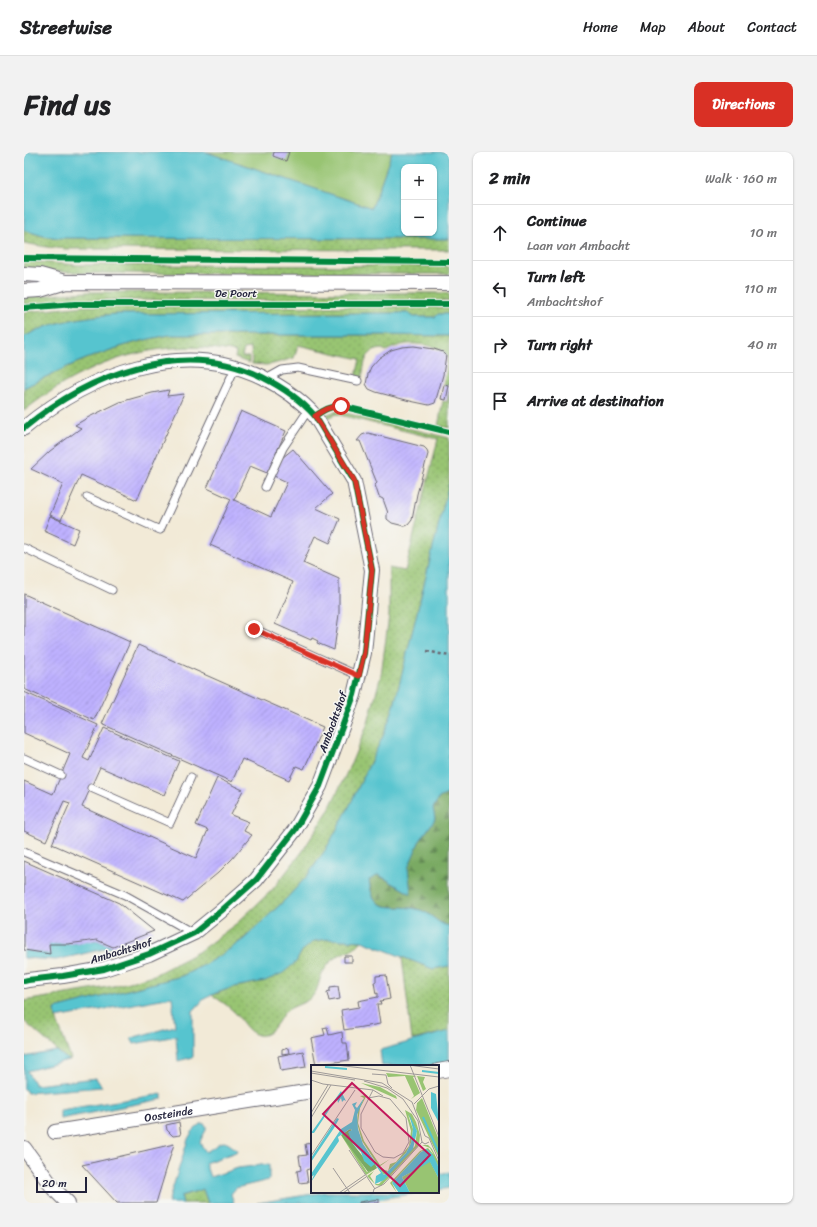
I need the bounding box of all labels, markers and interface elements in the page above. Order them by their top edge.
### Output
text: Streetwise [20,11,112,44]
text: Home [583,15,618,40]
text: Map [640,15,666,40]
text: About [688,15,725,40]
text: Contact [747,15,797,40]
text: Find us [24,80,111,129]
button: Directions [694,82,793,127]
text: 2 min [489,163,530,193]
map controls [401,164,437,236]
button: + [401,164,437,200]
text: Walk · 160 m [705,167,777,190]
button: − [401,200,437,236]
text: Continue [527,208,587,234]
text: 10 m [750,221,777,244]
icon: ahead [489,222,511,244]
text: Laan van Ambacht [527,234,630,257]
text: Turn left [527,264,585,290]
text: 110 m [744,277,777,300]
icon: left [489,278,511,300]
street label: De Poort [215,284,257,303]
text: Ambachtshof [527,290,602,313]
text: Turn right [527,332,592,358]
text: 40 m [747,333,777,356]
icon: right [489,334,511,356]
text: Arrive at destination [527,388,664,414]
icon: arrive [489,390,511,412]
route start [332,397,350,415]
route end [245,620,263,638]
street label: Ambachtshof [313,688,353,756]
street label: Ambachtshof [87,932,155,970]
inset map [311,1065,439,1193]
street label: Oosteinde [143,1101,194,1127]
text: 20 m [42,1174,67,1193]
scale bar [36,1175,87,1194]

